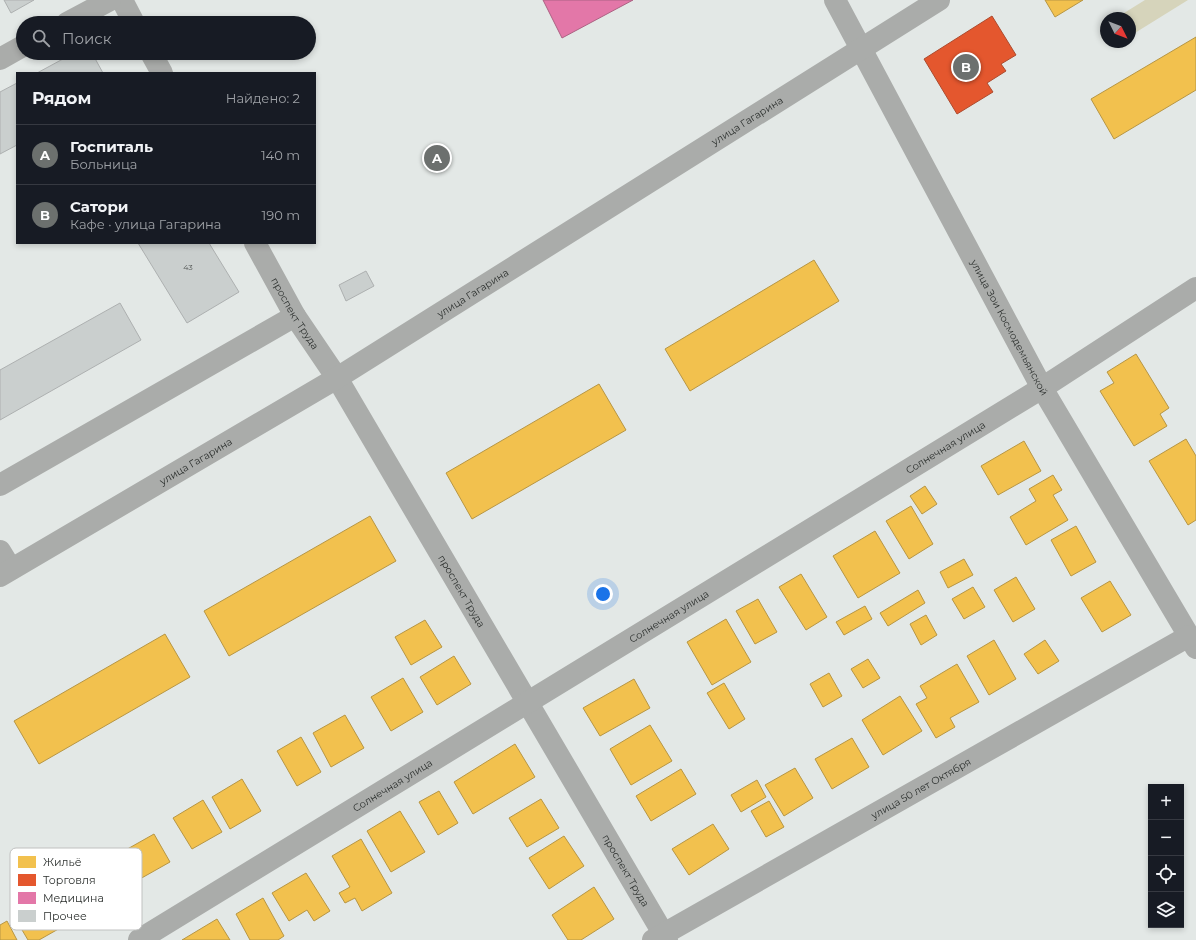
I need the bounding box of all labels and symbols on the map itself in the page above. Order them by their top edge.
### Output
north arrow [1100,12,1136,48]
pin: B [953,52,979,82]
street label: улица Гагарина [708,93,785,148]
pin: A [424,143,450,173]
street label: улица Зои Космодемьянской [968,256,1051,398]
house number: 43 [183,262,193,272]
street label: улица Гагарина [434,266,511,321]
street label: проспект Труда [269,275,322,352]
street label: Солнечная улица [903,418,988,476]
street label: улица Гагарина [156,435,234,488]
street label: проспект Труда [436,552,488,629]
your location [593,584,613,604]
street label: Солнечная улица [627,587,711,645]
street label: улица 50 лет Октября [868,755,973,822]
street label: Солнечная улица [350,756,435,814]
street label: проспект Труда [600,832,652,909]
legend [10,848,142,930]
text: Жильё [43,855,82,869]
text: Торговля [43,873,96,887]
text: Медицина [43,891,104,905]
text: Прочее [43,909,87,923]

